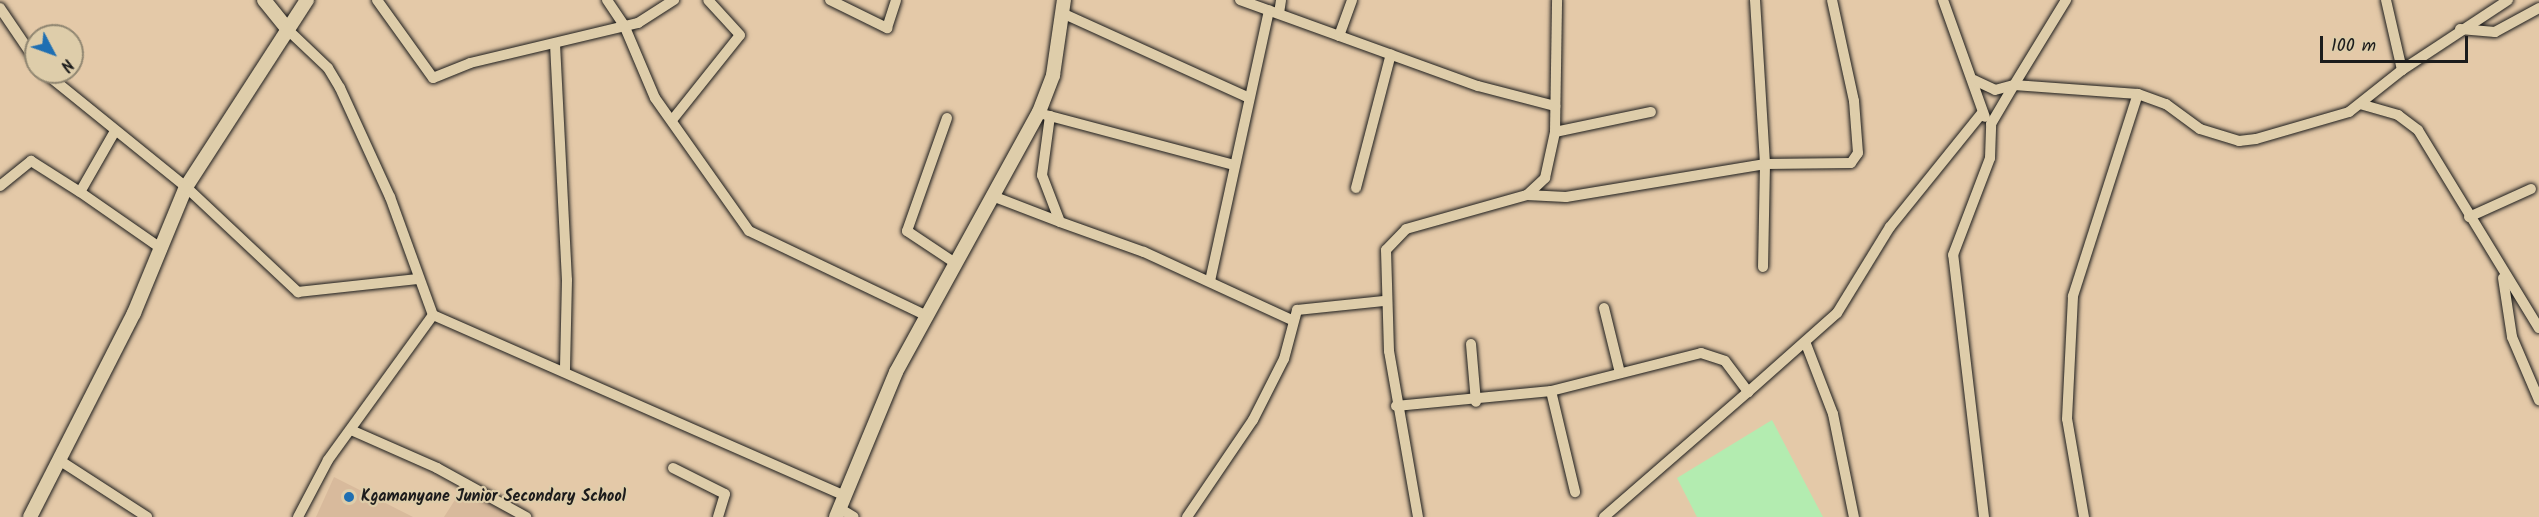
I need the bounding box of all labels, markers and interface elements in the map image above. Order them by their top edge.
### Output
north arrow [24,24,84,84]
scale bar [2323,24,2472,62]
text: 100 m [2331,32,2376,61]
text: N [54,53,79,77]
place label: Kgamanyane Junior Secondary School [361,487,626,507]
marker: Kgamanyane Junior Secondary School [342,490,356,504]

